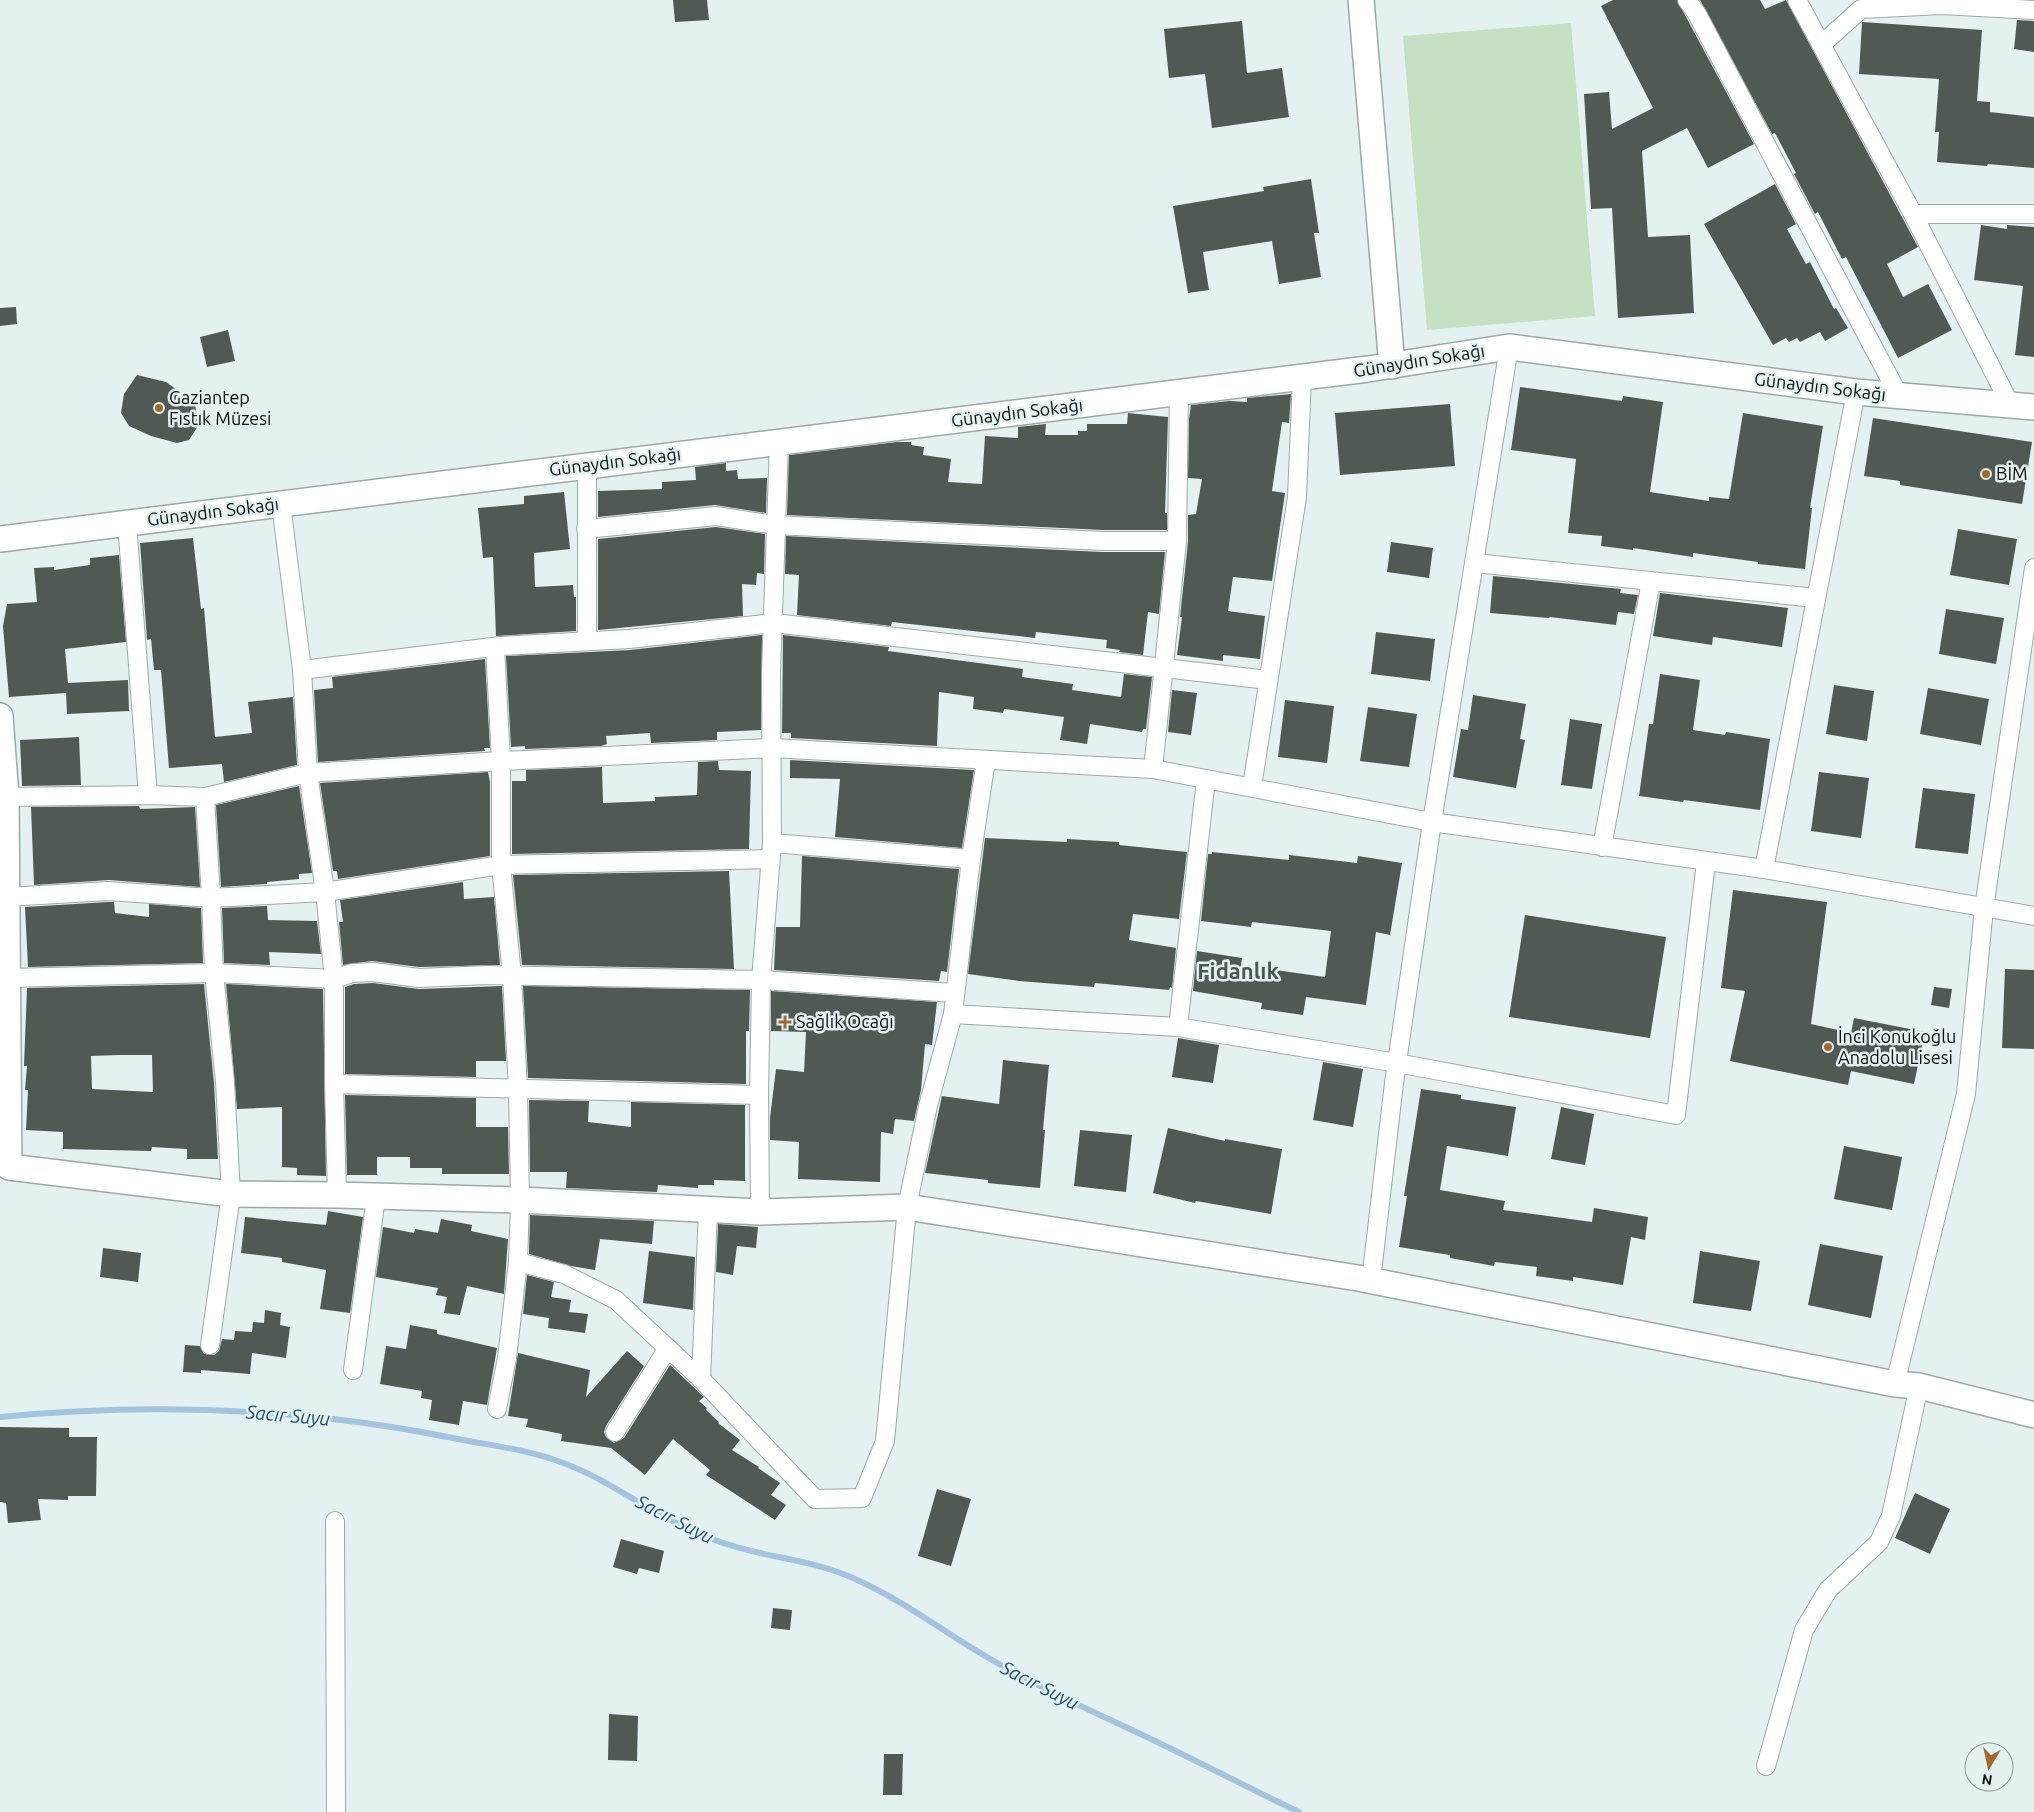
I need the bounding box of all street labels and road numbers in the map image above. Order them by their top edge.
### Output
street label: Günaydın Sokağı [1352,340,1486,380]
street label: Günaydın Sokağı [1753,368,1887,404]
street label: Günaydın Sokağı [950,394,1084,430]
street label: Günaydın Sokağı [548,443,682,479]
street label: Günaydın Sokağı [146,493,280,529]

